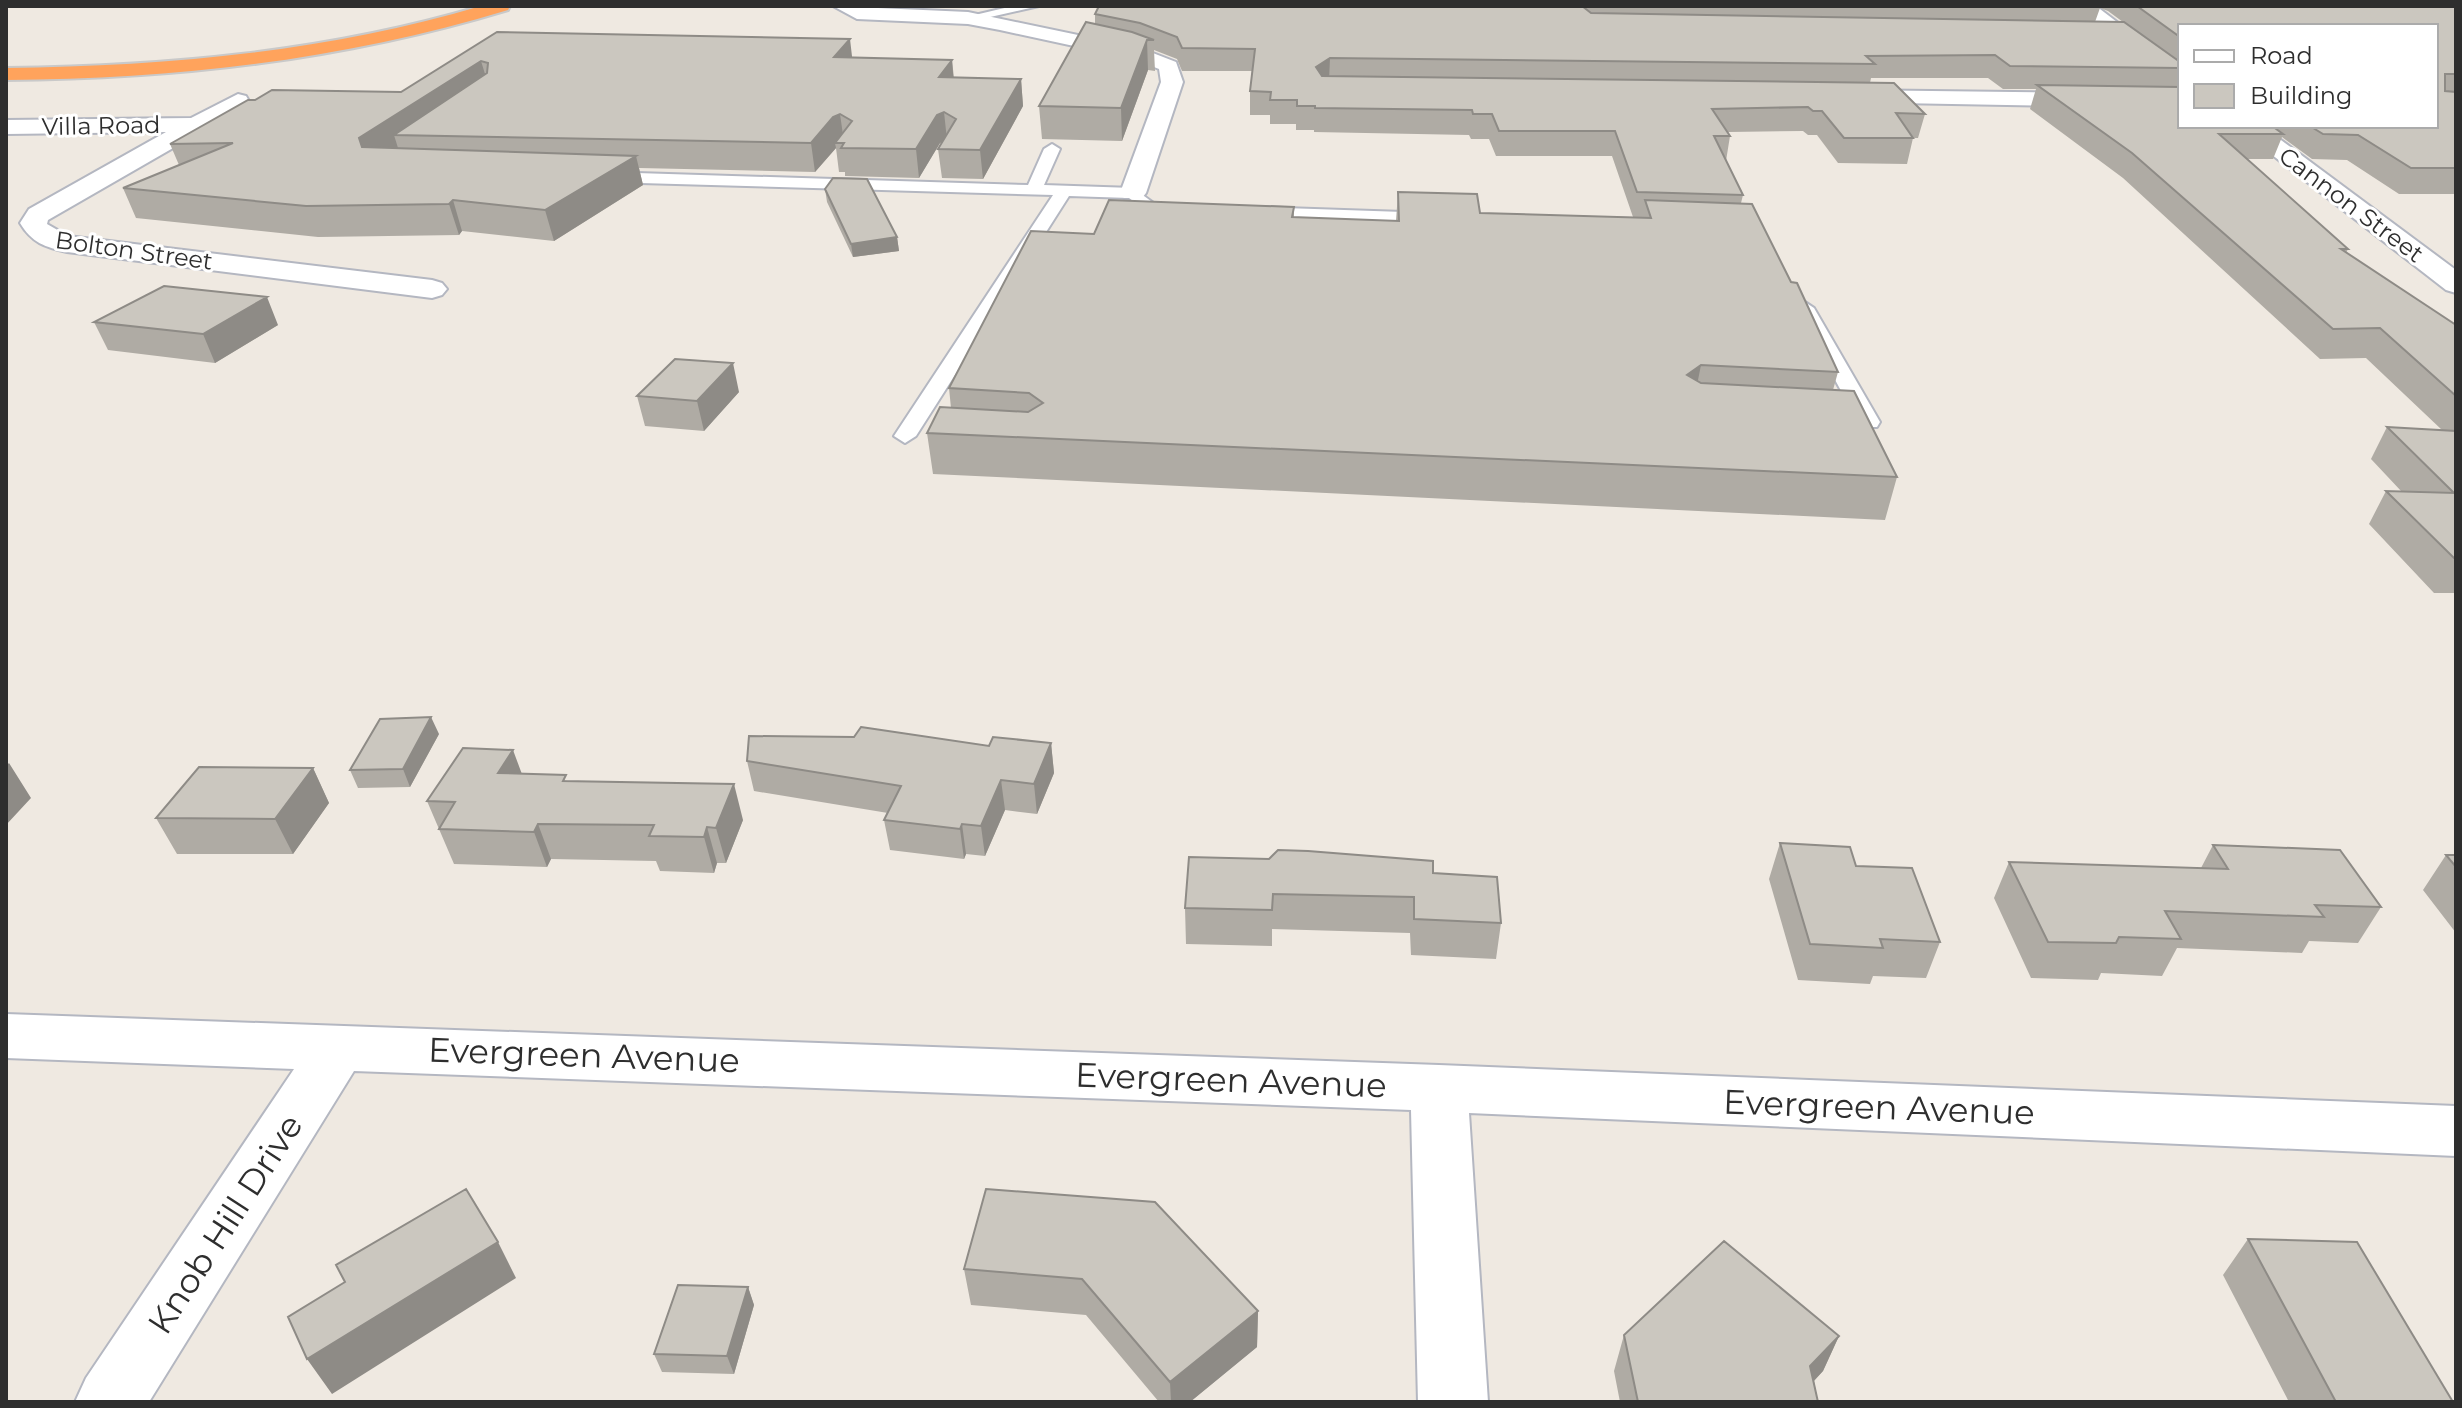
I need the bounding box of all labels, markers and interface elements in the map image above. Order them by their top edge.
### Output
legend [2178,24,2438,128]
text: Road [2250,41,2313,70]
text: Building [2250,81,2353,110]
street label: Villa Road [41,110,161,141]
street label: Cannon Street [2273,141,2430,269]
street label: Bolton Street [53,225,215,276]
street label: Evergreen Avenue [427,1029,741,1081]
street label: Evergreen Avenue [1074,1054,1388,1106]
street label: Evergreen Avenue [1722,1081,2036,1133]
street label: Knob Hill Drive [138,1106,312,1342]

